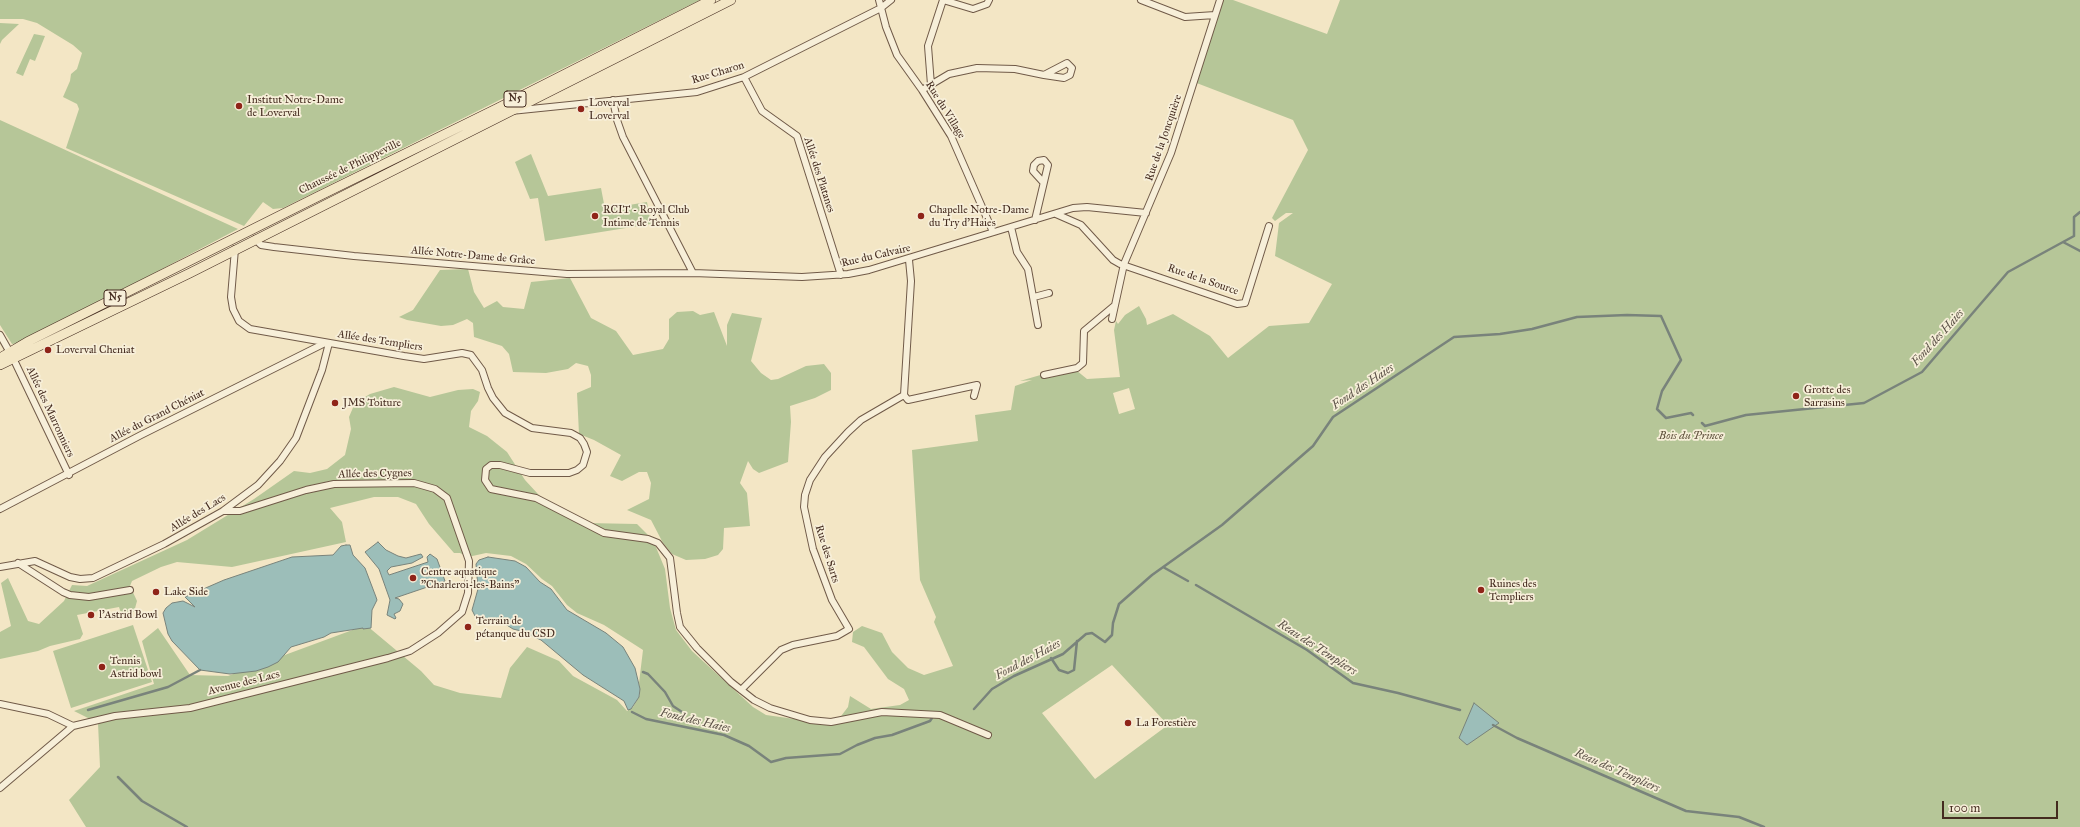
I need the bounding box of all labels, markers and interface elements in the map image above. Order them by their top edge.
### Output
street label: Rue Charon [690,59,746,87]
street label: Rue du Village [922,79,968,141]
road number: N5 [504,91,526,107]
place label: Institut Notre-Dame de Loverval [247,93,343,119]
street label: Rue de la Joncquière [1143,93,1185,183]
place label: Loverval Loverval [589,96,630,122]
marker: Institut Notre-Dame de Loverval [234,101,244,111]
marker: Loverval Loverval [576,104,586,114]
street label: Allée des Platanes [801,136,837,214]
street label: Chaussée de Philippeville [297,137,403,197]
place label: RCIT - Royal Club Intime de Tennis [603,203,689,229]
place label: Chapelle Notre-Dame du Try d'Haies [929,203,1029,229]
marker: RCIT - Royal Club Intime de Tennis [590,211,600,221]
marker: Chapelle Notre-Dame du Try d'Haies [916,211,926,221]
street label: Rue du Calvaire [840,242,912,270]
street label: Allée Notre-Dame de Grâce [410,244,536,268]
street label: Rue de la Source [1166,262,1240,298]
road number: N5 [104,290,126,306]
water label: Fond des Haies [1909,307,1967,369]
street label: Allée des Templiers [337,328,423,354]
place label: Loverval Cheniat [56,343,135,357]
marker: Loverval Cheniat [43,345,53,355]
water label: Fond des Haies [1329,361,1397,413]
street label: Allée des Marronniers [23,364,77,460]
place label: Grotte des Sarrasins [1804,383,1851,409]
street label: Allée du Grand Chéniat [107,386,207,446]
marker: Grotte des Sarrasins [1791,391,1801,401]
place label: JMS Toiture [343,396,401,410]
marker: JMS Toiture [330,398,340,408]
park label: Bois du Prince [1659,429,1723,443]
street label: Allée des Cygnes [338,467,412,481]
street label: Allée des Lacs [168,491,228,535]
street label: Rue des Sarts [812,523,842,585]
place label: Centre aquatique "Charleroi-les-Bains" [421,565,519,591]
marker: Centre aquatique "Charleroi-les-Bains" [408,573,418,583]
place label: Ruines des Templiers [1489,577,1537,603]
place label: Lake Side [164,585,208,599]
marker: Ruines des Templiers [1476,585,1486,595]
marker: Lake Side [151,587,161,597]
place label: l’Astrid Bowl [99,608,158,622]
marker: l’Astrid Bowl [86,610,96,620]
place label: Terrain de pétanque du CSD [476,614,555,640]
water label: Reau des Templiers [1275,617,1359,679]
marker: Terrain de pétanque du CSD [463,622,473,632]
water label: Fond des Haies [993,637,1063,683]
place label: Tennis Astrid bowl [110,654,161,680]
marker: Tennis Astrid bowl [97,662,107,672]
street label: Avenue des Lacs [207,668,281,698]
water label: Fond des Haies [659,706,731,736]
place label: La Forestière [1136,716,1196,730]
marker: La Forestière [1123,718,1133,728]
water label: Reau des Templiers [1572,746,1662,796]
scale bar [1944,793,2060,819]
text: 100 m [1949,801,1980,815]

